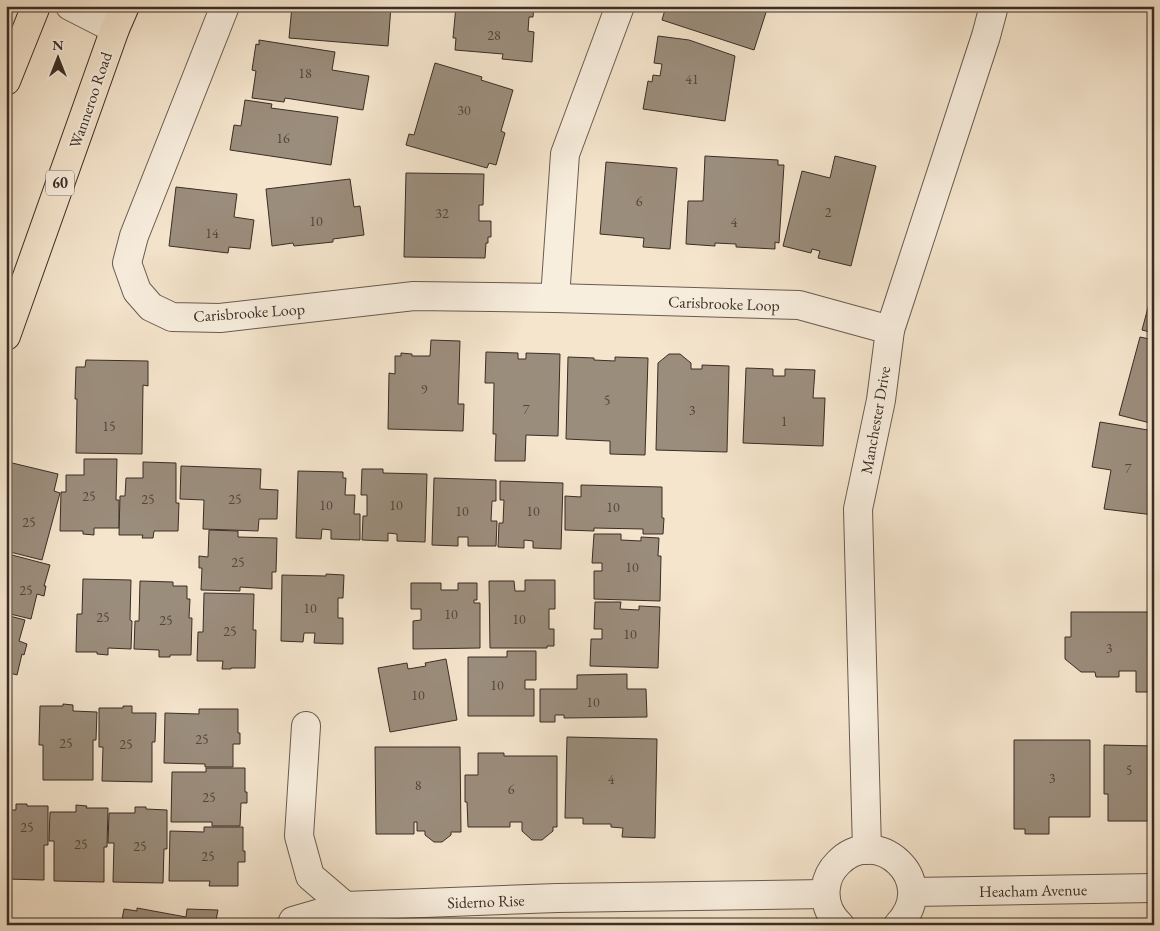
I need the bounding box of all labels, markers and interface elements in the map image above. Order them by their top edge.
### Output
house number: 28 [487,26,501,44]
north arrow [32,32,82,82]
text: N [52,36,64,54]
street label: Wanneroo Road [64,48,117,151]
house number: 18 [298,64,312,82]
house number: 41 [685,70,699,88]
house number: 30 [457,101,471,119]
house number: 16 [276,129,290,147]
road number: 60 [46,170,74,196]
house number: 6 [636,192,643,210]
house number: 2 [825,203,832,221]
house number: 32 [435,204,449,222]
house number: 10 [309,212,323,230]
house number: 4 [731,213,738,231]
house number: 14 [205,224,219,242]
street label: Carisbrooke Loop [668,291,780,316]
street label: Carisbrooke Loop [193,298,306,327]
street label: Manchester Drive [856,365,895,476]
house number: 9 [421,380,428,398]
house number: 5 [604,391,610,409]
house number: 7 [523,400,530,418]
house number: 3 [689,401,696,419]
house number: 1 [781,412,787,430]
house number: 15 [102,417,116,435]
house number: 7 [1125,459,1132,477]
house number: 25 [82,487,96,505]
house number: 25 [141,490,155,508]
house number: 25 [228,490,242,508]
house number: 10 [319,496,333,514]
house number: 10 [389,496,403,514]
house number: 10 [606,498,620,516]
house number: 10 [455,502,469,520]
house number: 10 [526,502,540,520]
house number: 25 [22,513,36,531]
house number: 25 [231,553,245,571]
house number: 10 [625,558,639,576]
house number: 25 [19,581,33,599]
house number: 10 [303,599,317,617]
house number: 10 [444,605,458,623]
house number: 25 [96,608,110,626]
house number: 10 [512,610,526,628]
house number: 25 [159,611,173,629]
house number: 25 [223,622,237,640]
house number: 10 [623,625,637,643]
house number: 3 [1106,639,1113,657]
house number: 10 [490,676,504,694]
house number: 10 [411,686,425,704]
house number: 10 [586,693,600,711]
house number: 25 [195,730,209,748]
house number: 25 [59,734,73,752]
house number: 25 [119,735,133,753]
house number: 5 [1126,761,1132,779]
house number: 3 [1049,769,1056,787]
house number: 4 [608,770,615,788]
house number: 8 [415,776,422,794]
house number: 6 [508,780,515,798]
house number: 25 [202,788,216,806]
house number: 25 [20,818,34,836]
house number: 25 [74,835,88,853]
house number: 25 [133,837,147,855]
house number: 25 [201,847,215,865]
street label: Heacham Avenue [979,879,1087,902]
street label: Siderno Rise [447,890,525,913]

